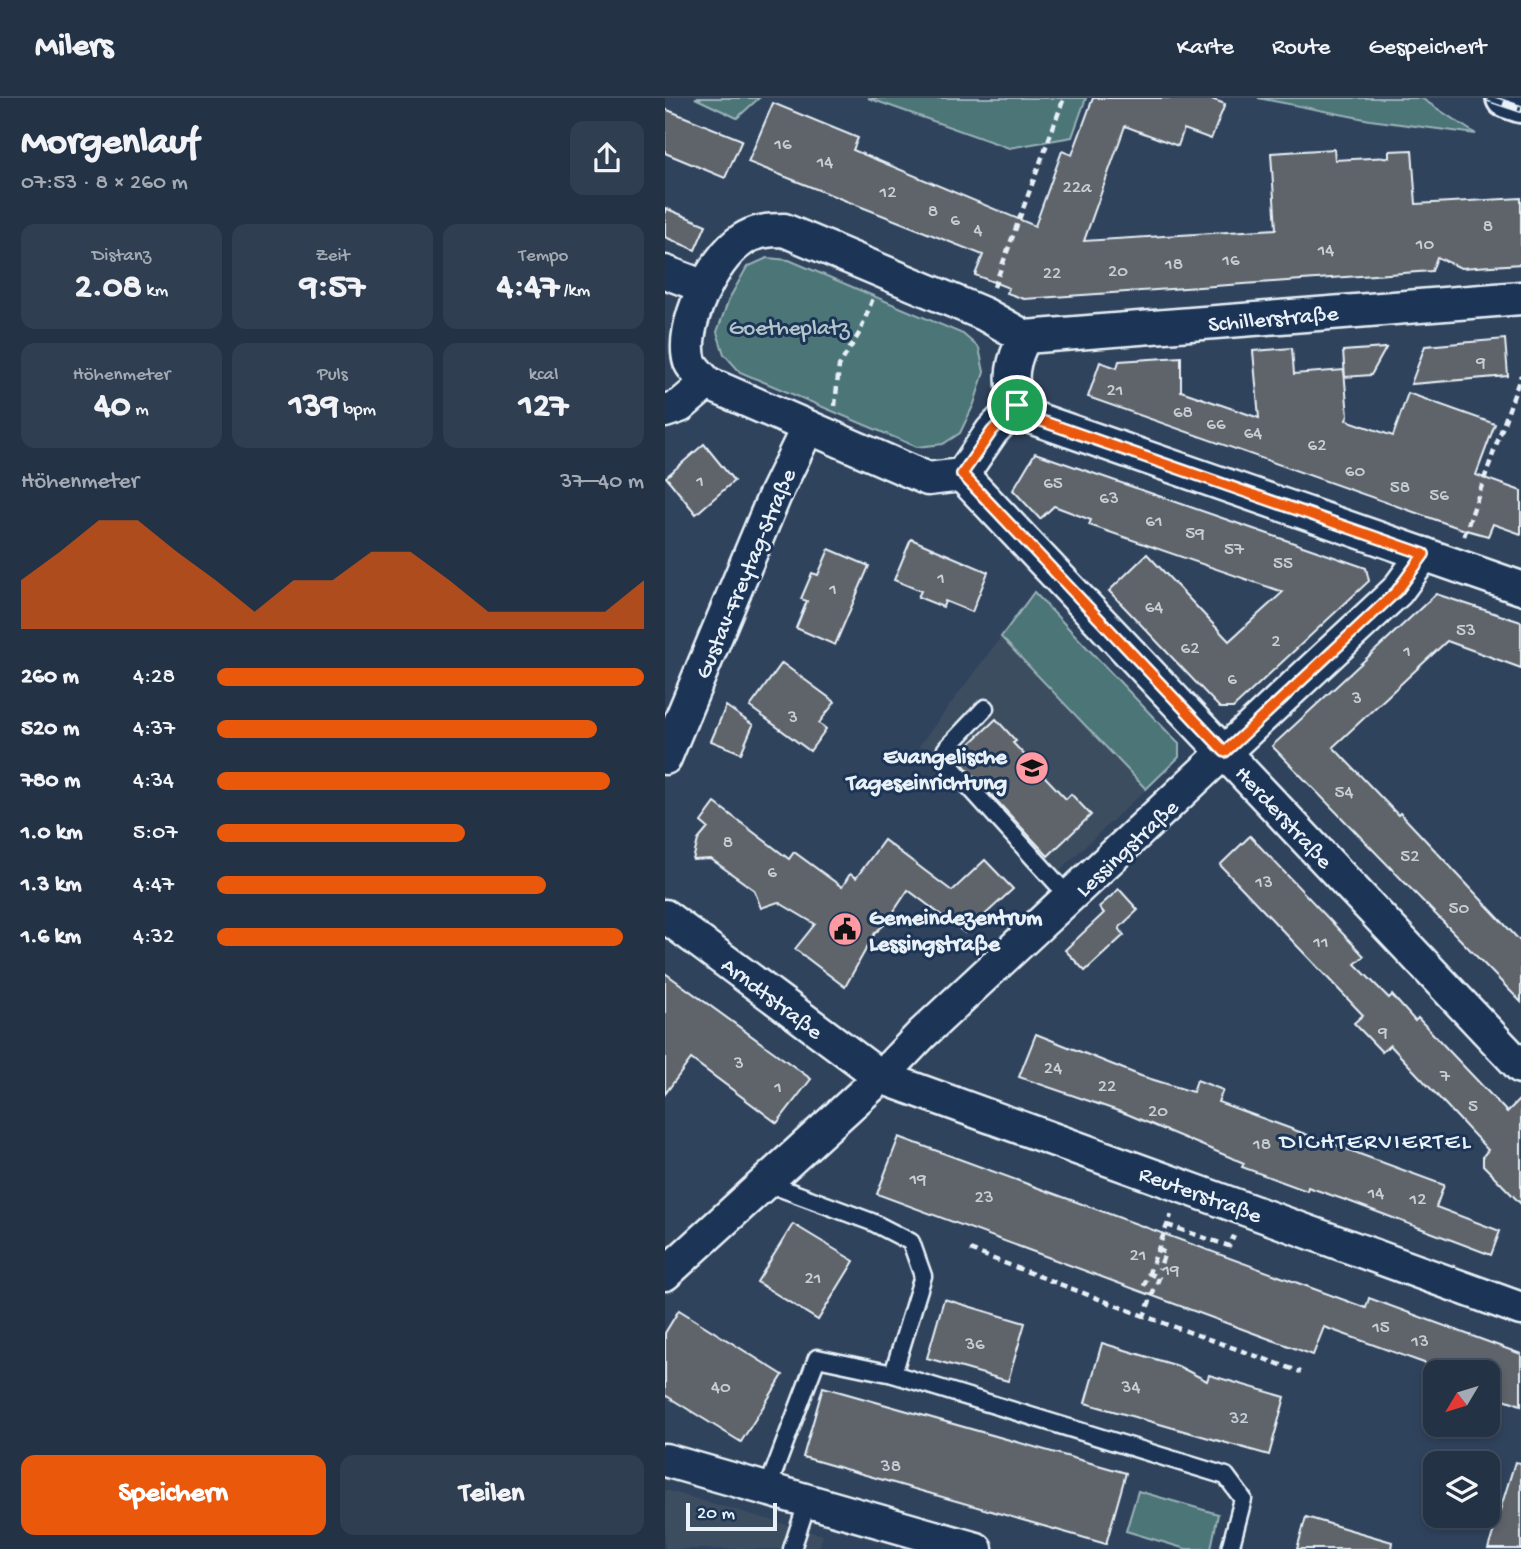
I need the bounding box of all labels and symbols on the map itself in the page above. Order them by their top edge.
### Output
house number: 16 [773,134,792,157]
house number: 14 [816,152,833,175]
house number: 22a [1062,177,1093,200]
house number: 12 [879,182,897,205]
house number: 8 [928,201,938,224]
house number: 6 [950,210,960,233]
house number: 8 [1483,216,1493,239]
house number: 4 [974,220,983,243]
house number: 10 [1415,234,1434,257]
house number: 14 [1317,240,1334,263]
house number: 16 [1221,250,1240,273]
house number: 18 [1164,254,1183,277]
house number: 20 [1108,261,1128,284]
house number: 22 [1043,263,1061,286]
street label: Schillerstraße [1207,301,1341,340]
park label: Goetheplatz [729,316,850,343]
house number: 9 [1475,352,1486,375]
pin [987,375,1047,435]
house number: 21 [1107,380,1124,403]
house number: 68 [1173,402,1193,425]
house number: 66 [1206,414,1226,437]
house number: 64 [1244,423,1262,446]
house number: 62 [1308,435,1326,458]
house number: 60 [1345,461,1365,484]
street label: Gustav-Freytag-Straße [691,464,804,684]
house number: 1 [695,471,704,494]
house number: 65 [1043,473,1063,496]
house number: 58 [1390,477,1410,500]
house number: 56 [1429,485,1449,508]
house number: 63 [1099,488,1119,511]
house number: 61 [1145,511,1163,534]
house number: 59 [1185,523,1205,546]
house number: 57 [1224,539,1245,562]
house number: 55 [1273,553,1293,576]
house number: 1 [936,568,945,591]
house number: 1 [828,579,837,602]
house number: 64 [1145,597,1163,620]
house number: 53 [1456,620,1476,643]
house number: 2 [1271,631,1281,654]
house number: 62 [1181,638,1199,661]
house number: 1 [1402,641,1411,664]
house number: 6 [1227,669,1237,692]
house number: 3 [1351,688,1362,711]
house number: 3 [787,707,798,730]
place label: Evangelische Tageseinrichtung [845,745,1008,798]
school or university icon: Evangelische Tageseinrichtung [1013,749,1051,787]
street label: Herderstraße [1228,761,1338,876]
house number: 54 [1335,782,1353,805]
street label: Lessingstraße [1071,794,1186,904]
house number: 8 [723,832,733,855]
house number: 52 [1400,846,1420,869]
house number: 6 [767,862,777,885]
house number: 13 [1254,872,1273,895]
house number: 50 [1449,898,1470,921]
place label: Gemeindezentrum Lessingstraße [869,906,1043,959]
public building icon: Gemeindezentrum Lessingstraße [826,910,864,948]
house number: 11 [1312,932,1329,955]
street label: Arndtstraße [715,953,828,1047]
house number: 9 [1377,1022,1388,1045]
house number: 3 [733,1053,744,1076]
house number: 24 [1044,1058,1062,1081]
house number: 7 [1439,1066,1451,1089]
house number: 22 [1098,1076,1116,1099]
house number: 1 [773,1077,782,1100]
house number: 5 [1468,1096,1478,1119]
house number: 20 [1148,1101,1168,1124]
district label: DICHTERVIERTEL [1278,1129,1472,1158]
house number: 18 [1252,1134,1271,1157]
street label: Reuterstraße [1135,1162,1266,1231]
house number: 19 [908,1169,927,1192]
house number: 14 [1367,1183,1384,1206]
house number: 23 [974,1187,994,1210]
house number: 12 [1409,1189,1427,1212]
house number: 21 [1130,1245,1147,1268]
house number: 19 [1161,1260,1180,1283]
house number: 21 [805,1268,822,1291]
house number: 15 [1371,1317,1390,1340]
house number: 13 [1410,1331,1429,1354]
house number: 36 [964,1334,985,1357]
north arrow [1423,1360,1500,1437]
house number: 40 [711,1377,731,1400]
house number: 34 [1121,1377,1140,1400]
house number: 32 [1228,1408,1249,1431]
house number: 38 [880,1456,901,1479]
scale bar [686,1500,777,1532]

